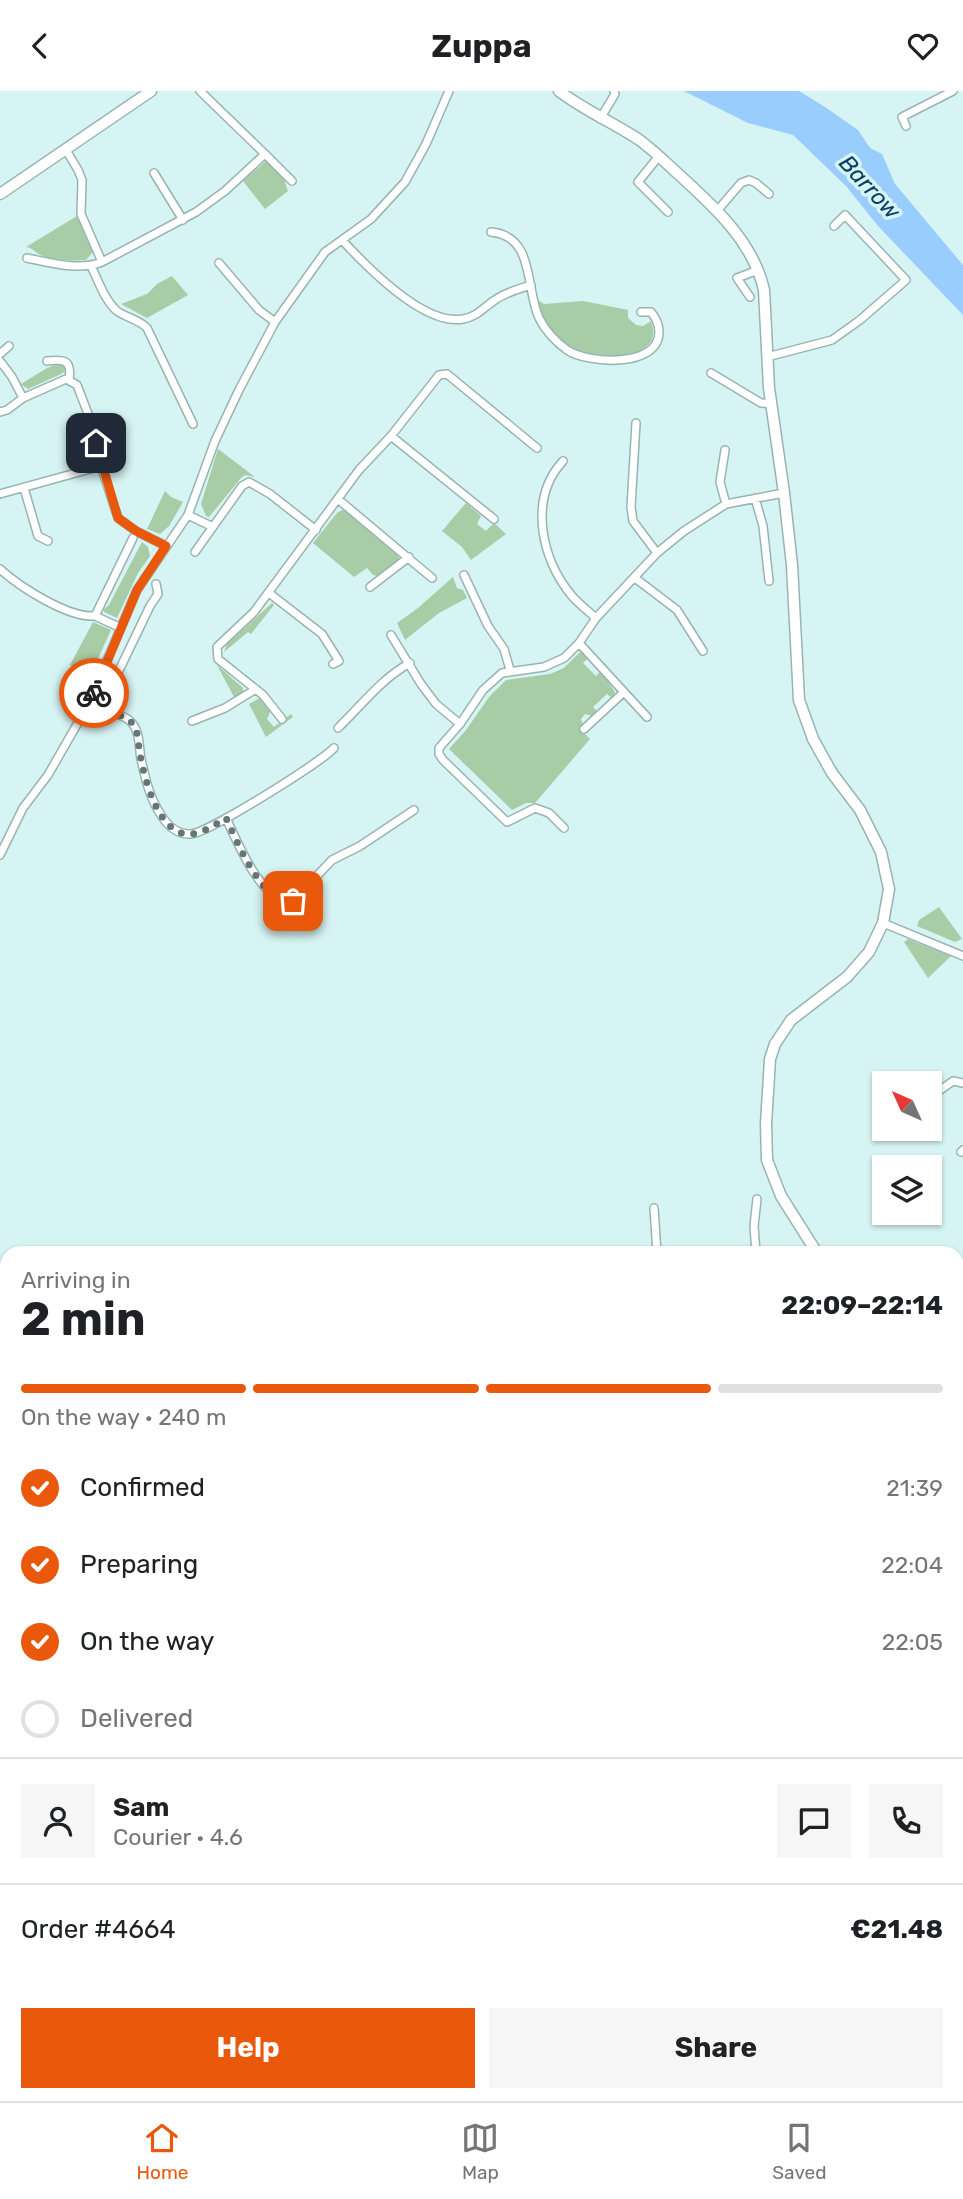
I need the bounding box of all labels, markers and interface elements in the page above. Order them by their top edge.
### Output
icon: back [21,27,59,65]
text: Zuppa [431,27,532,65]
icon: heart [904,27,942,65]
water label: Barrow [833,149,907,225]
pin [66,413,126,473]
icon: home [77,424,115,462]
courier [59,658,129,728]
icon: bike [75,674,113,712]
pin [263,871,323,931]
icon: bag [274,882,312,920]
north arrow [872,1071,942,1141]
map controls [872,1071,942,1225]
button: layers [872,1155,942,1225]
text: Arriving in [21,1266,131,1294]
text: 22:09–22:14 [781,1290,943,1321]
text: 2 min [21,1292,146,1347]
text: On the way · 240 m [21,1403,226,1431]
icon: check [21,1469,59,1507]
text: Confirmed [80,1472,205,1503]
text: 21:39 [886,1474,943,1502]
icon: check [21,1546,59,1584]
text: Preparing [80,1549,198,1580]
text: 22:04 [881,1551,943,1579]
icon: check [21,1623,59,1661]
text: On the way [80,1626,214,1657]
text: 22:05 [882,1628,943,1656]
text: Delivered [80,1703,193,1734]
button: person [21,1784,95,1858]
button: chat [777,1784,851,1858]
button: phone [869,1784,943,1858]
text: Sam [113,1792,169,1823]
text: Courier · 4.6 [113,1823,243,1851]
text: Order #4664 [21,1914,176,1945]
text: €21.48 [850,1914,943,1945]
button: Help [21,2008,475,2088]
button: Share [489,2008,943,2088]
tab: Home [136,2119,188,2184]
tab: Map [461,2119,499,2184]
tab: Saved [772,2119,827,2184]

